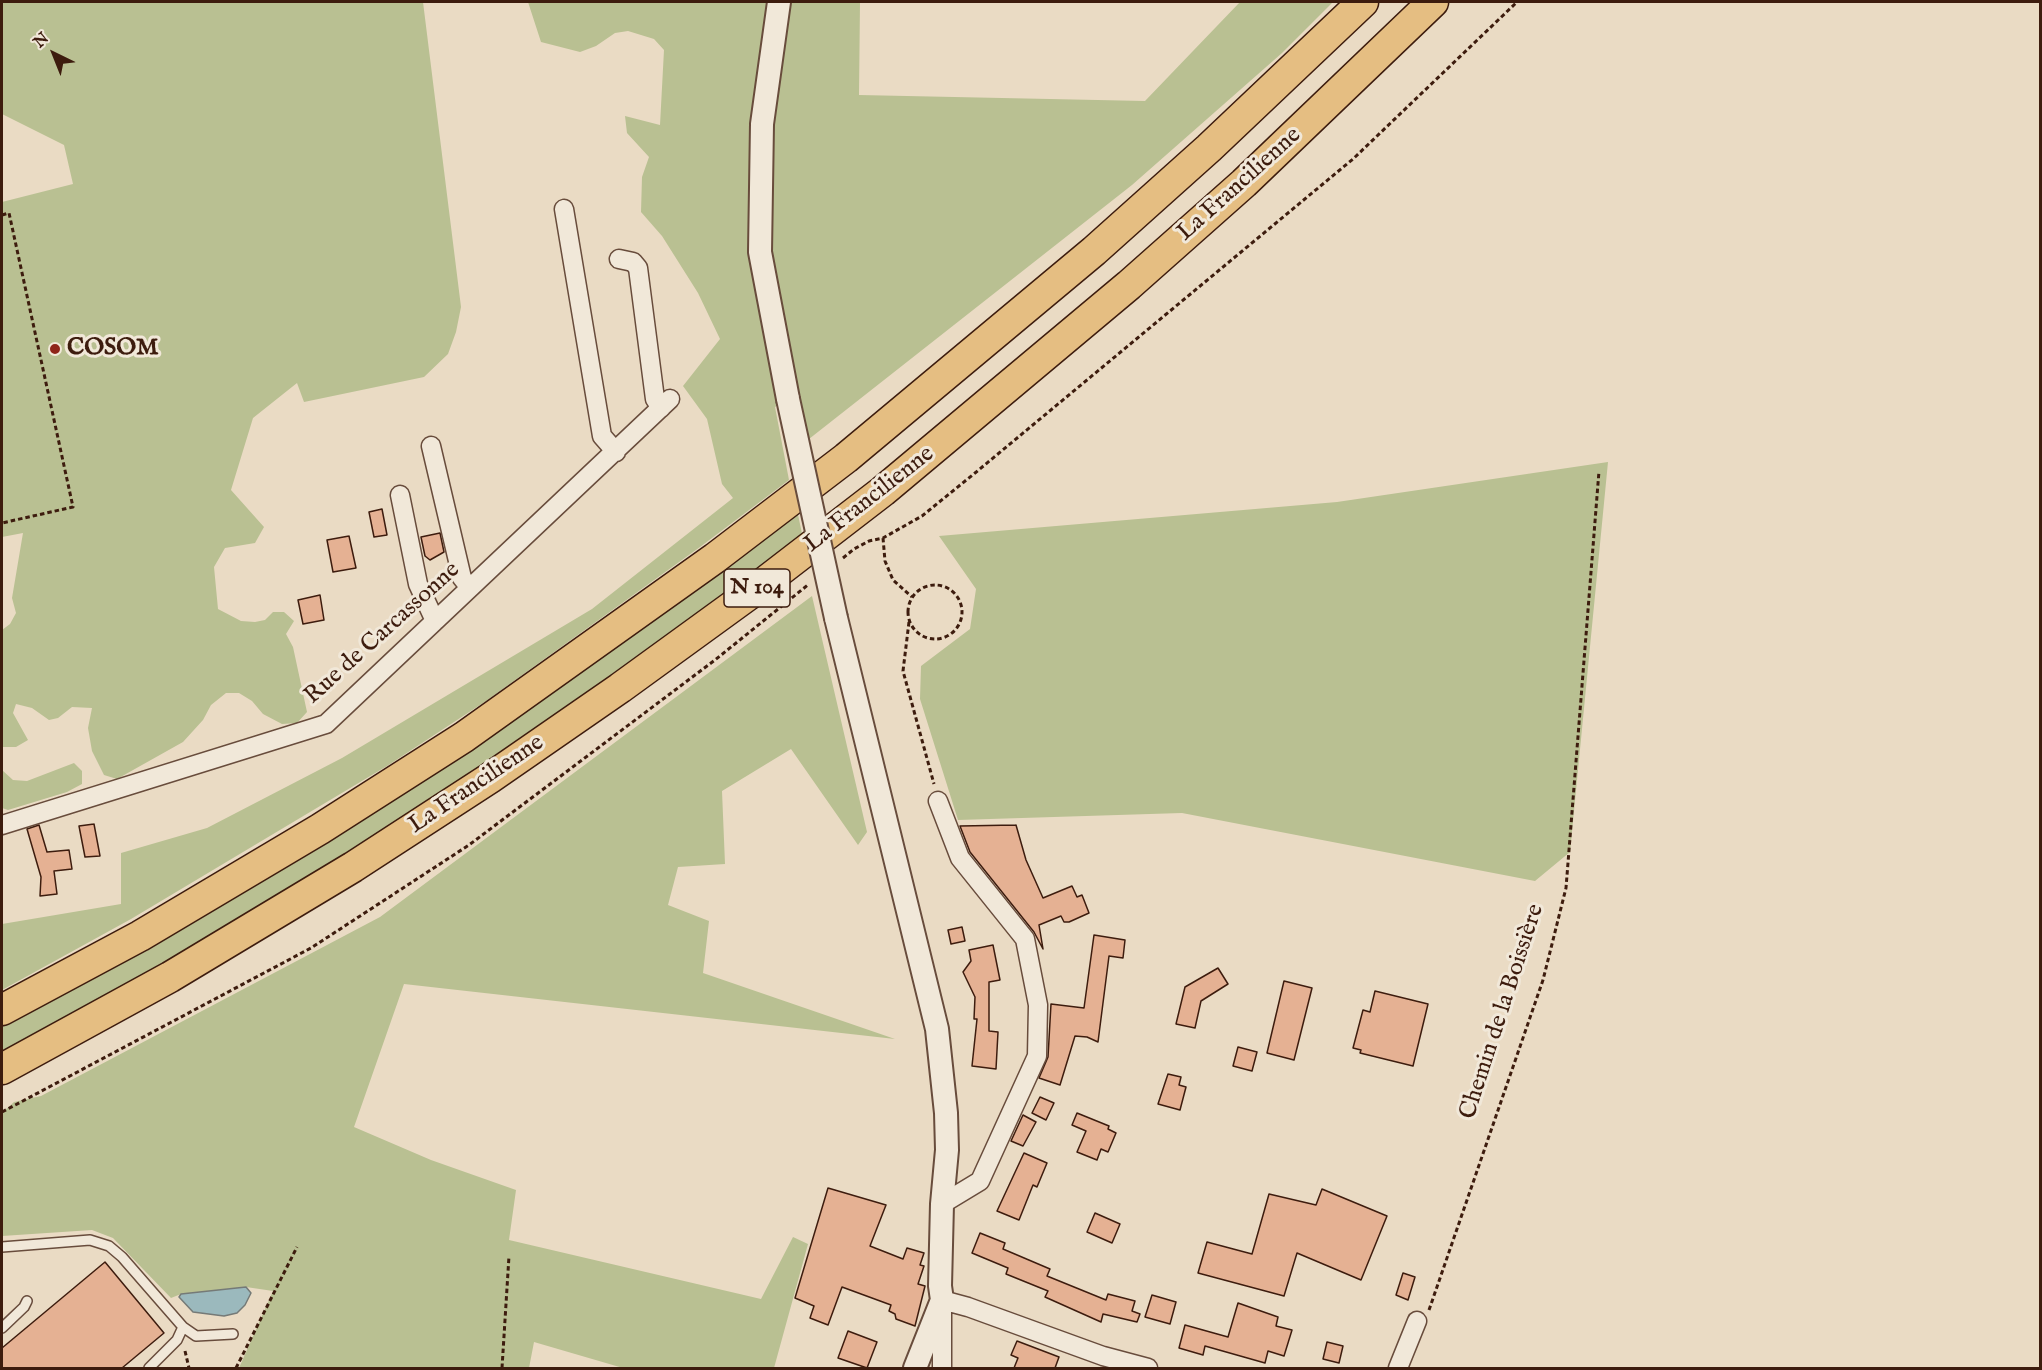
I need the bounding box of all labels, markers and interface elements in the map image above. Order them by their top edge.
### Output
north arrow [24,24,84,84]
text: N [30,29,54,53]
street label: La Francilienne [1172,122,1308,248]
place label: COSOM [67,335,159,363]
marker: COSOM [48,342,62,356]
street label: La Francilienne [799,440,941,560]
street label: Rue de Carcassonne [299,557,467,711]
road number: N 104 [724,569,790,607]
street label: La Francilienne [404,729,550,841]
street label: Chemin de la Boissière [1455,901,1551,1123]

